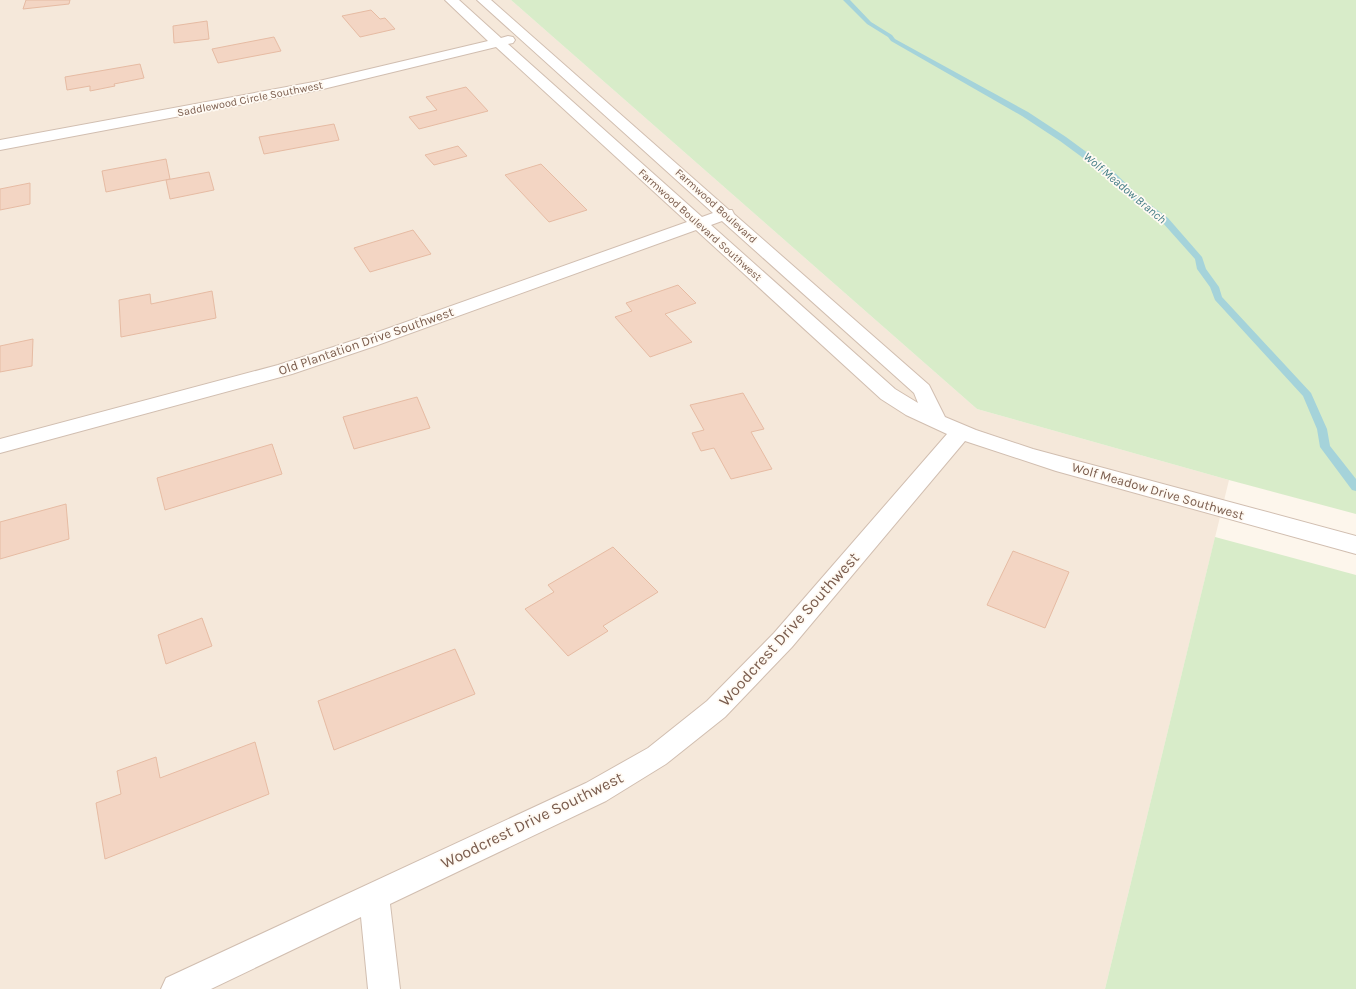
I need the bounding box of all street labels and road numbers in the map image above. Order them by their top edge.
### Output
street label: Saddlewood Circle Southwest [176,78,324,120]
street label: Farmwood Boulevard Southwest [636,166,764,284]
street label: Farmwood Boulevard [673,166,759,246]
street label: Old Plantation Drive Southwest [276,304,456,378]
street label: Wolf Meadow Drive Southwest [1070,459,1246,523]
street label: Woodcrest Drive Southwest [715,548,863,710]
street label: Woodcrest Drive Southwest [438,768,626,872]

